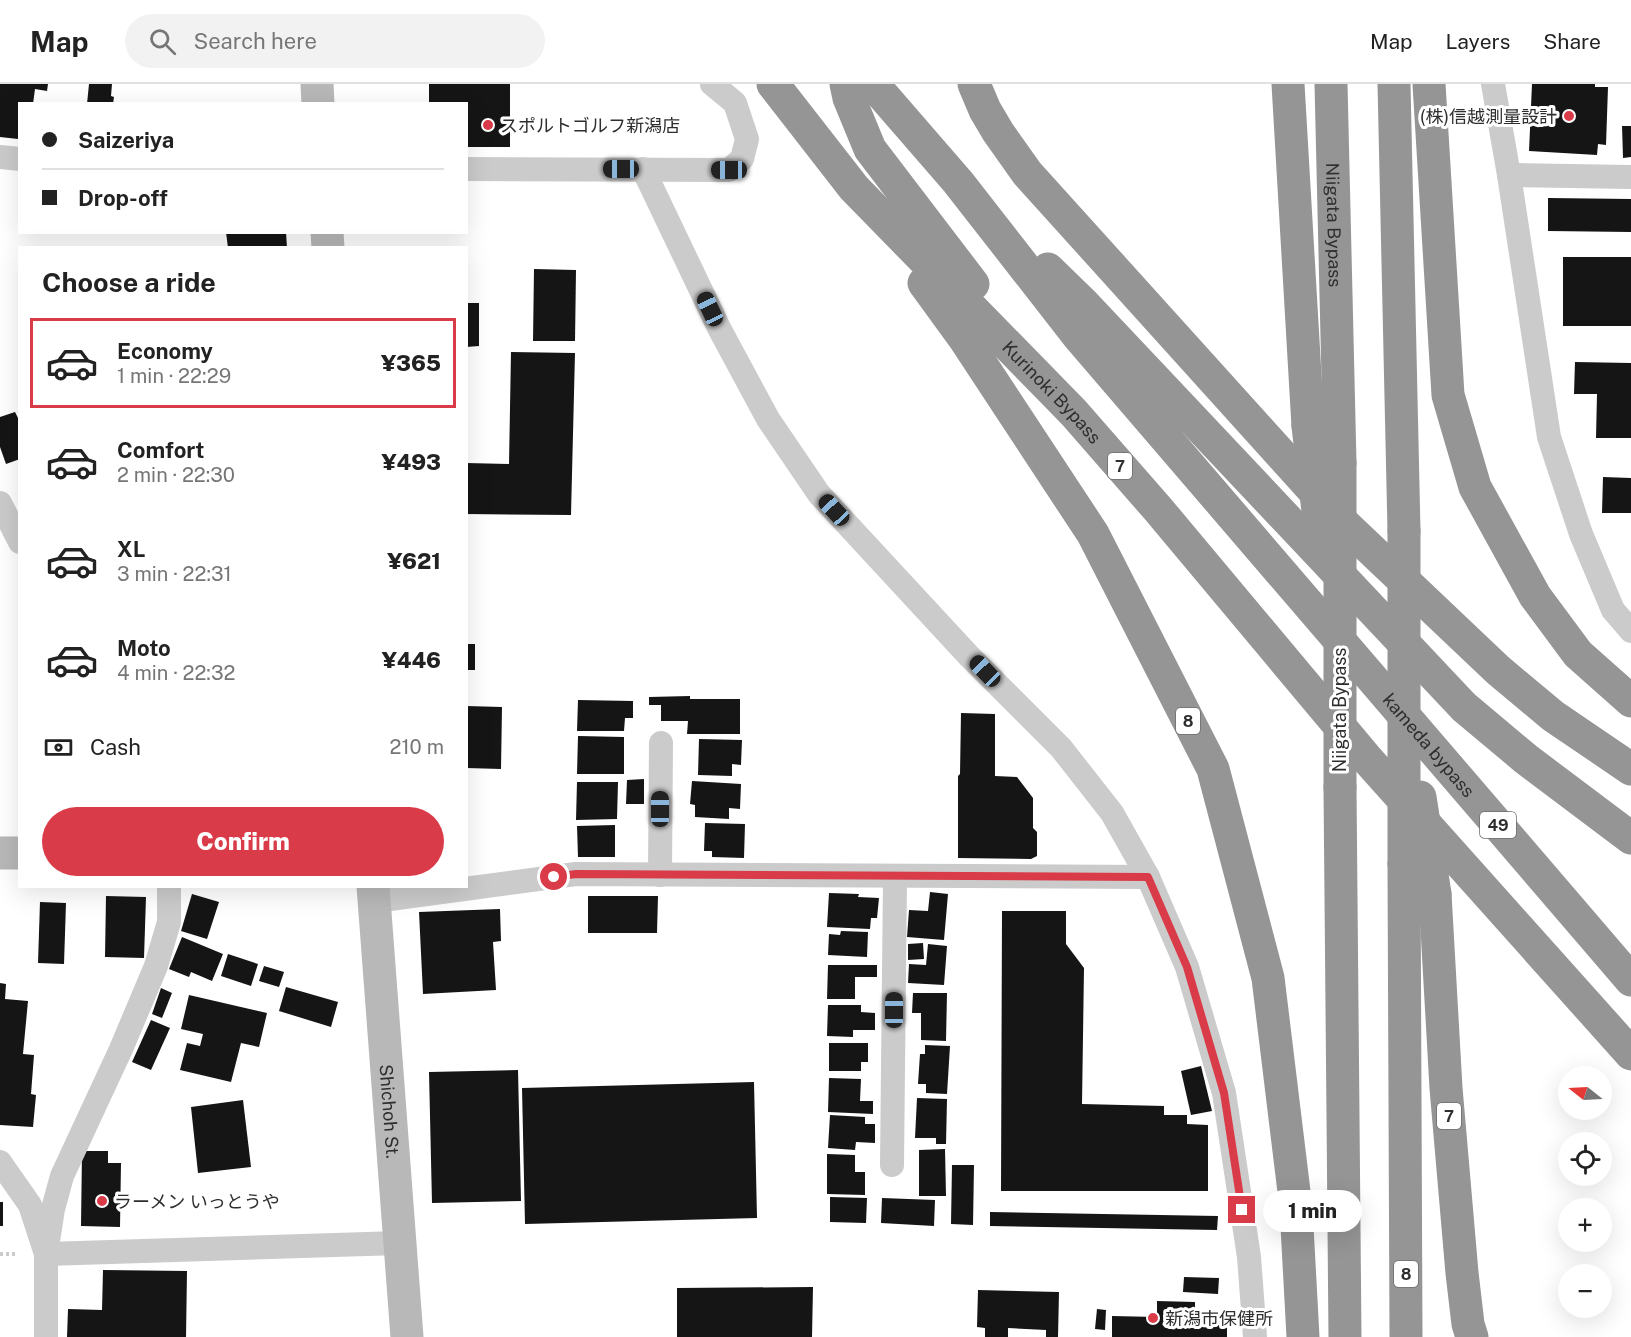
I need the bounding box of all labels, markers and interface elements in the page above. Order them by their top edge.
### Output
search box [125,14,545,68]
text: Map [30,25,89,58]
icon: search [146,25,179,58]
text: Search here [194,28,317,54]
text: Map [1370,29,1413,54]
text: Layers [1446,29,1510,54]
text: Share [1543,29,1601,54]
place label: (株)信越測量設計 [1420,106,1557,127]
marker: (株)信越測量設計 [1562,109,1576,123]
place label: スポルトゴルフ新潟店 [500,115,680,136]
marker: スポルトゴルフ新潟店 [481,118,495,132]
text: Saizeriya [78,127,174,153]
car [603,160,639,178]
car [711,161,747,179]
street label: Niigata Bypass [1322,162,1346,288]
text: Drop-off [78,185,168,211]
text: Choose a ride [42,266,216,298]
car [694,289,726,329]
icon: car [45,336,99,390]
street label: Kurinoki Bypass [998,336,1106,447]
text: Economy [117,338,213,364]
text: ¥365 [381,350,441,376]
text: 1 min · 22:29 [117,364,231,388]
icon: car [45,435,99,489]
text: Comfort [117,437,204,463]
text: ¥493 [382,449,441,475]
road number: 7 [1108,453,1132,479]
text: 2 min · 22:30 [117,463,235,487]
car [815,491,853,529]
icon: car [45,534,99,588]
text: XL [117,536,145,562]
text: ¥621 [387,548,441,574]
text: 3 min · 22:31 [117,562,232,586]
icon: car [45,633,99,687]
text: Moto [117,635,171,661]
text: ¥446 [382,647,441,673]
street label: Niigata Bypass [1329,648,1350,772]
car [966,652,1004,690]
text: 4 min · 22:32 [117,661,235,685]
street label: kameda bypass [1379,689,1479,801]
road number: 8 [1176,708,1200,734]
icon: cash [42,731,75,764]
text: Cash [90,734,141,760]
text: 210 m [390,735,444,759]
car [651,791,669,827]
button: Confirm [42,807,444,876]
road number: 49 [1480,812,1516,838]
route start [540,863,567,890]
car [885,992,903,1028]
street label: Shichoh St. [376,1063,404,1159]
north arrow [1558,1066,1612,1120]
map controls [1558,1066,1612,1318]
road number: 7 [1437,1103,1461,1129]
button: locate [1558,1132,1612,1186]
callout: 1 min [1263,1189,1362,1231]
place label: ラーメン いっとうや [114,1191,280,1212]
marker: ラーメン いっとうや [95,1194,109,1208]
route end [1228,1196,1255,1223]
button: + [1558,1198,1612,1252]
text: 1 min [1288,1199,1337,1223]
road number: 8 [1394,1261,1418,1287]
button: − [1558,1264,1612,1318]
place label: 新潟市保健所 [1165,1308,1273,1329]
marker: 新潟市保健所 [1146,1311,1160,1325]

